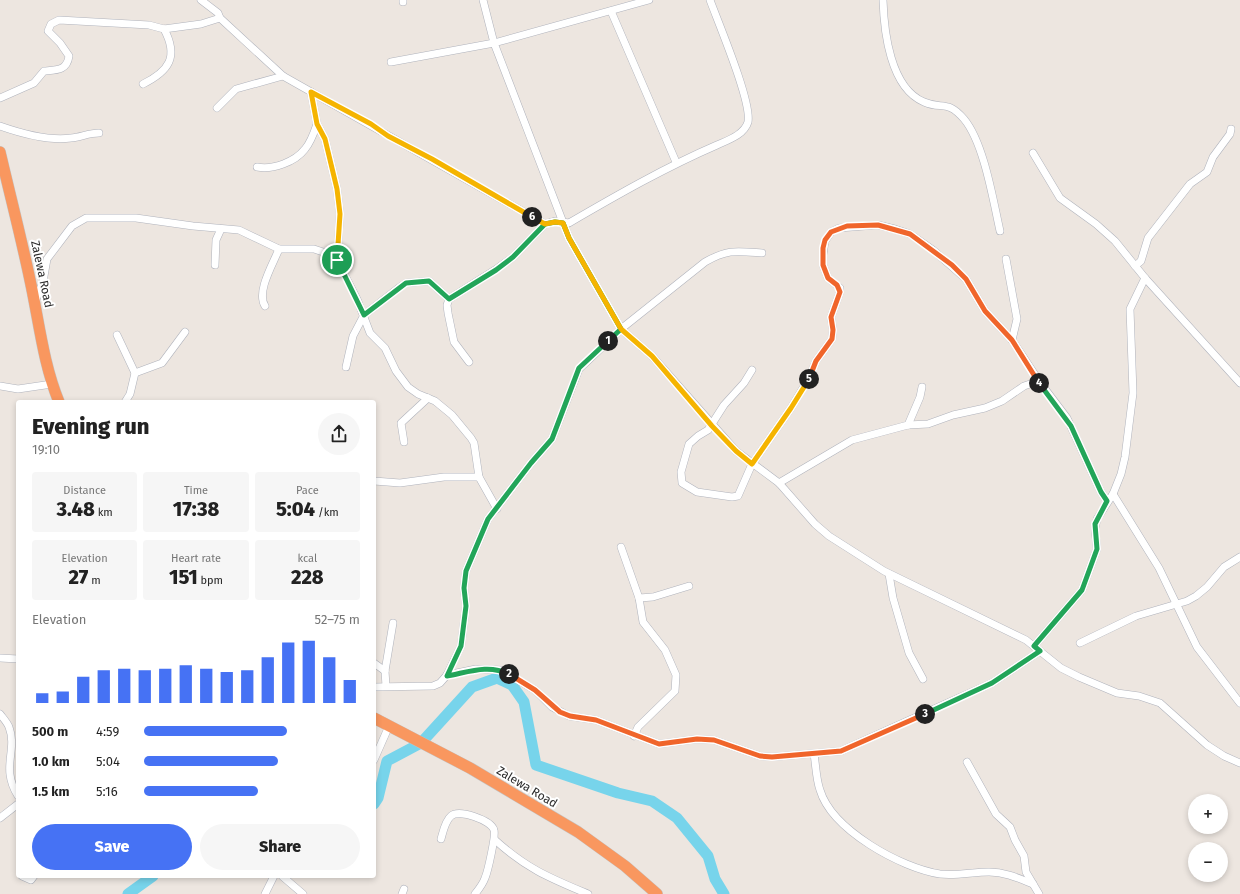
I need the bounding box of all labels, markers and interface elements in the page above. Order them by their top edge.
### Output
pin: 6 [522,207,542,227]
text: 6 [529,210,535,223]
street label: Zalewa Road [28,239,56,309]
pin [320,243,354,277]
icon: arrive [326,249,348,271]
pin: 1 [598,331,618,351]
text: 1 [605,334,611,347]
pin: 5 [799,369,819,389]
text: 5 [806,372,812,385]
pin: 4 [1029,373,1049,393]
text: 4 [1036,376,1042,389]
text: Evening run [32,413,149,440]
button: share [318,413,360,455]
text: 19:10 [32,442,60,457]
text: Distance [63,484,106,497]
text: Time [184,484,208,497]
text: Pace [296,484,319,497]
text: 3.48 [57,497,95,521]
text: 17:38 [173,497,219,521]
text: 5:04 [276,497,315,521]
text: km [95,506,113,519]
text: /km [315,506,339,519]
text: Elevation [62,552,108,565]
text: Heart rate [171,552,221,565]
text: kcal [297,552,317,565]
text: 27 [69,565,88,589]
text: 151 [169,565,198,589]
text: 228 [291,565,324,589]
text: m [88,574,101,587]
text: bpm [198,574,223,587]
text: Elevation [32,612,86,627]
text: 52–75 m [315,612,360,627]
pin: 2 [499,664,519,684]
text: 2 [506,667,512,680]
pin: 3 [915,704,935,724]
text: 3 [922,707,928,720]
text: 500 m [32,724,68,739]
text: 4:59 [96,724,119,739]
text: 1.0 km [32,754,70,769]
text: 5:04 [96,754,120,769]
street label: Zalewa Road [494,763,560,811]
text: 1.5 km [32,784,70,799]
text: 5:16 [96,784,118,799]
map controls [1188,794,1228,882]
button: + [1188,794,1228,834]
button: Save [32,824,192,870]
button: Share [200,824,360,870]
button: − [1188,842,1228,882]

